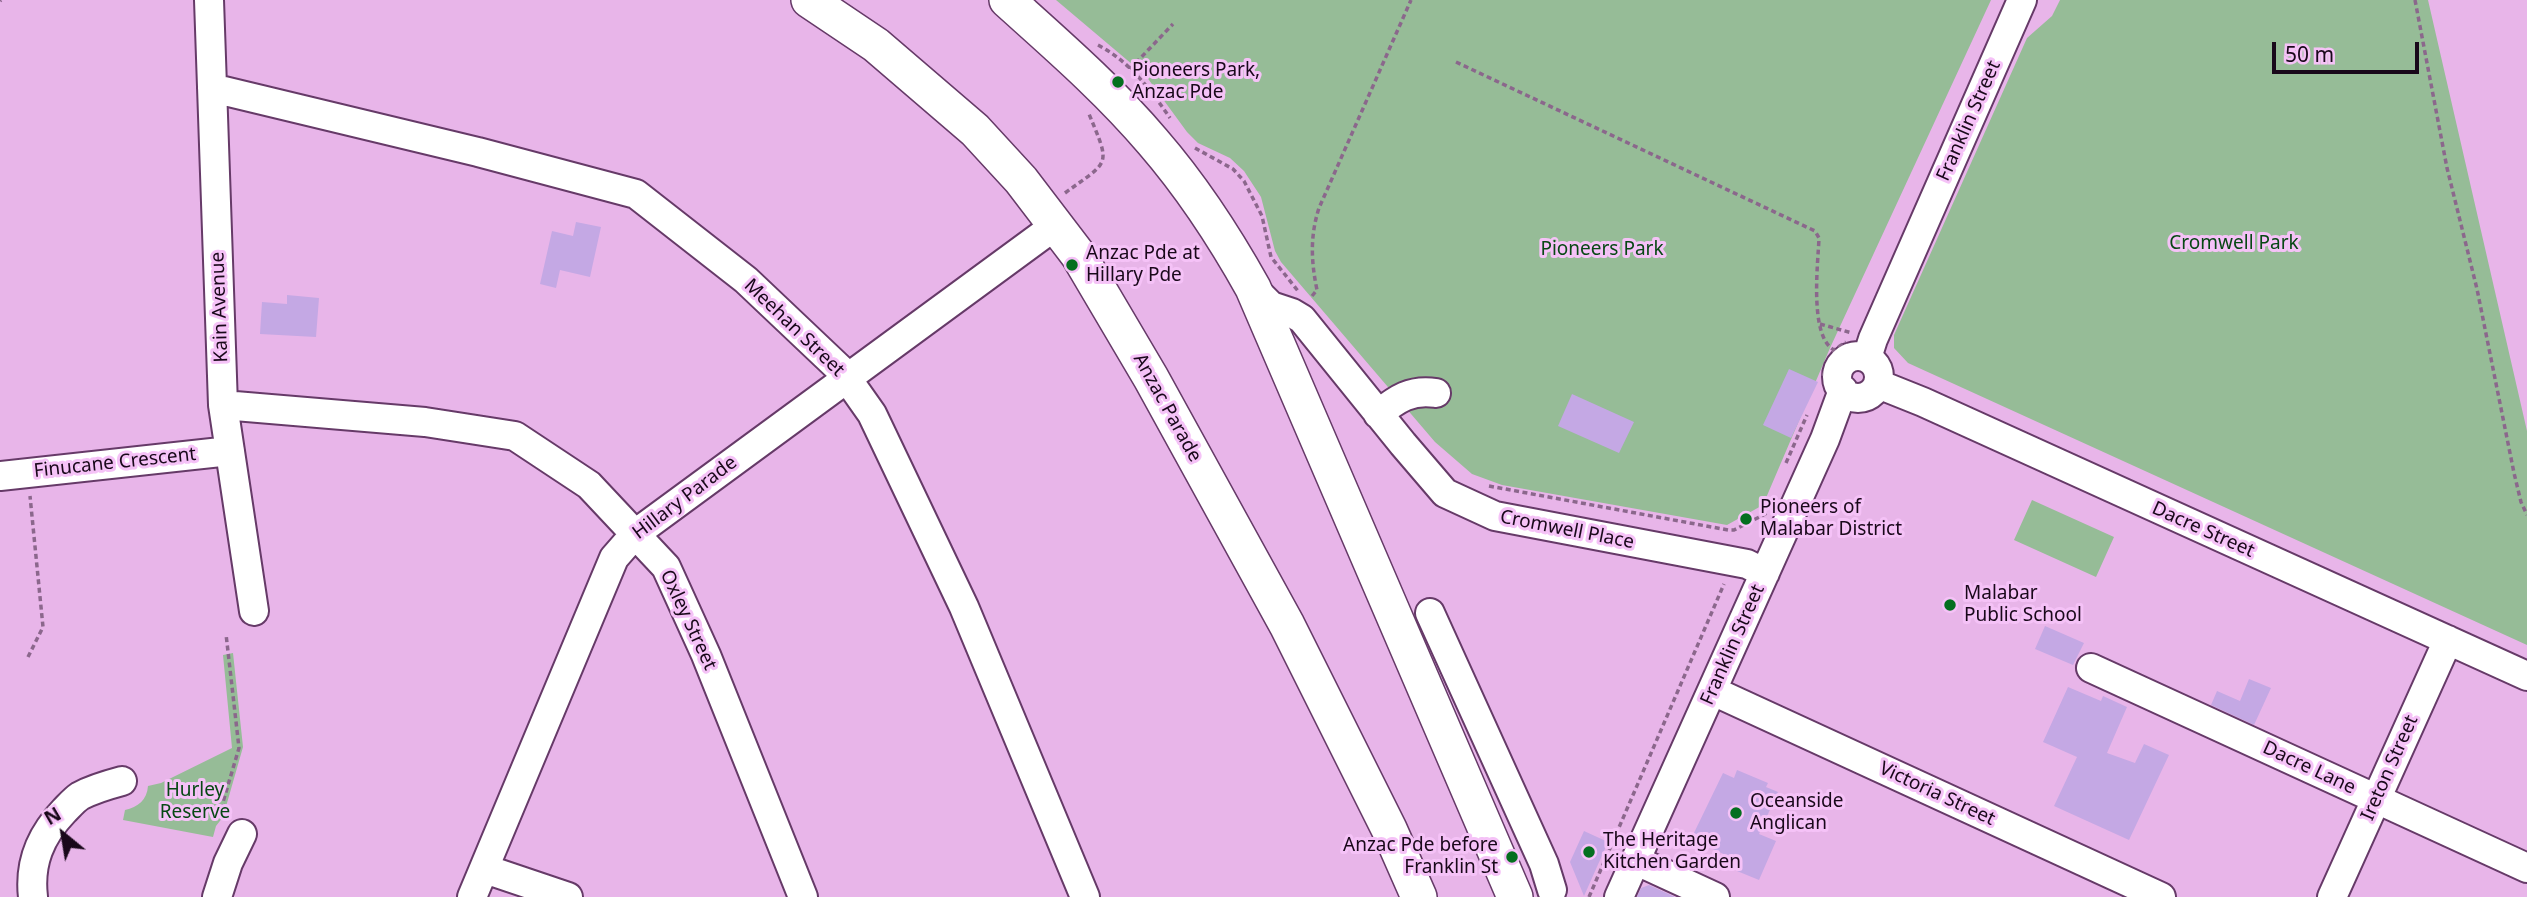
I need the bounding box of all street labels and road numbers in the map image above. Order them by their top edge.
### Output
street label: Franklin Street [1932,57,2006,185]
street label: Kain Avenue [207,251,233,363]
street label: Meehan Street [739,274,849,382]
street label: Anzac Parade [1128,350,1206,466]
street label: Finucane Crescent [33,443,197,483]
street label: Hillary Parade [628,451,742,545]
street label: Dacre Street [2148,497,2258,563]
street label: Cromwell Place [1498,506,1636,554]
street label: Oxley Street [655,566,721,674]
street label: Franklin Street [1696,581,1770,709]
street label: Ireton Street [2357,712,2423,824]
street label: Dacre Lane [2259,737,2359,799]
street label: Victoria Street [1875,757,1999,831]

